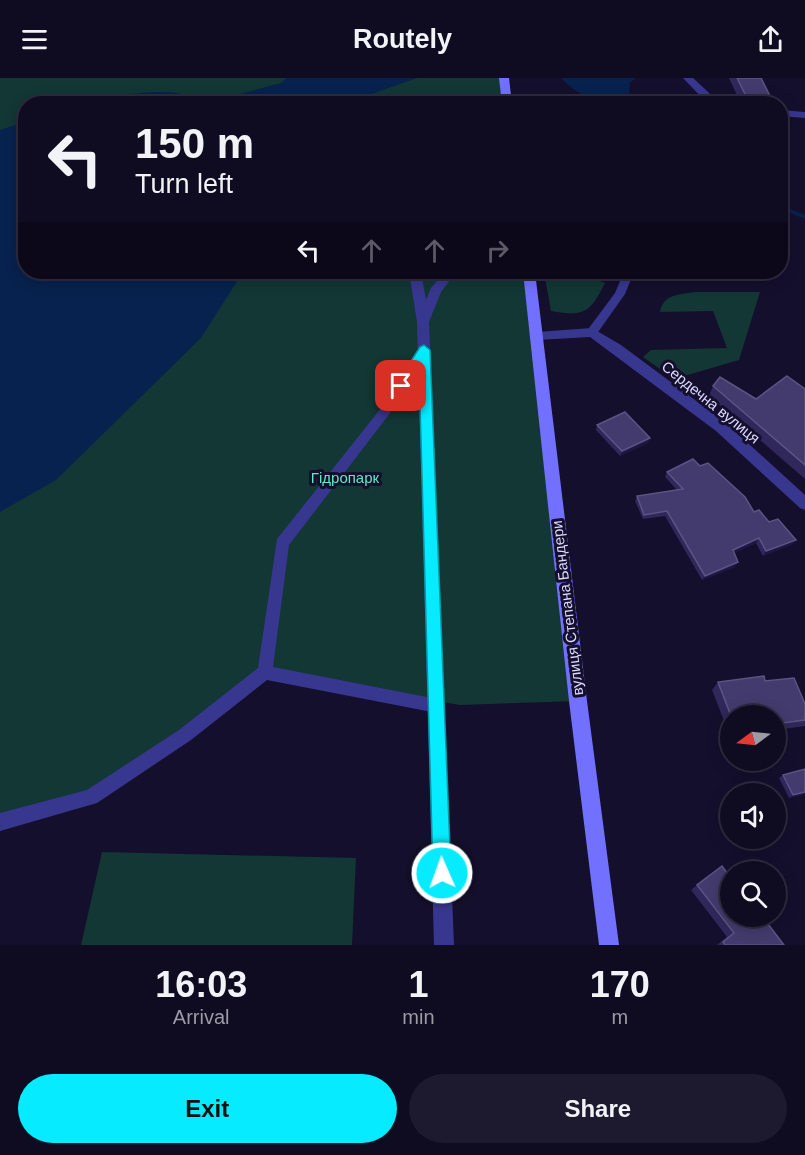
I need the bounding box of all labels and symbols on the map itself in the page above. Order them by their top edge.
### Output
street label: Сердечна вулиця [659,357,763,447]
pin [375,360,426,411]
park label: Гідропарк [311,469,380,486]
street label: вулиця Степана Бандери [548,519,586,697]
north arrow [720,705,786,771]
position arrow [410,841,474,905]

